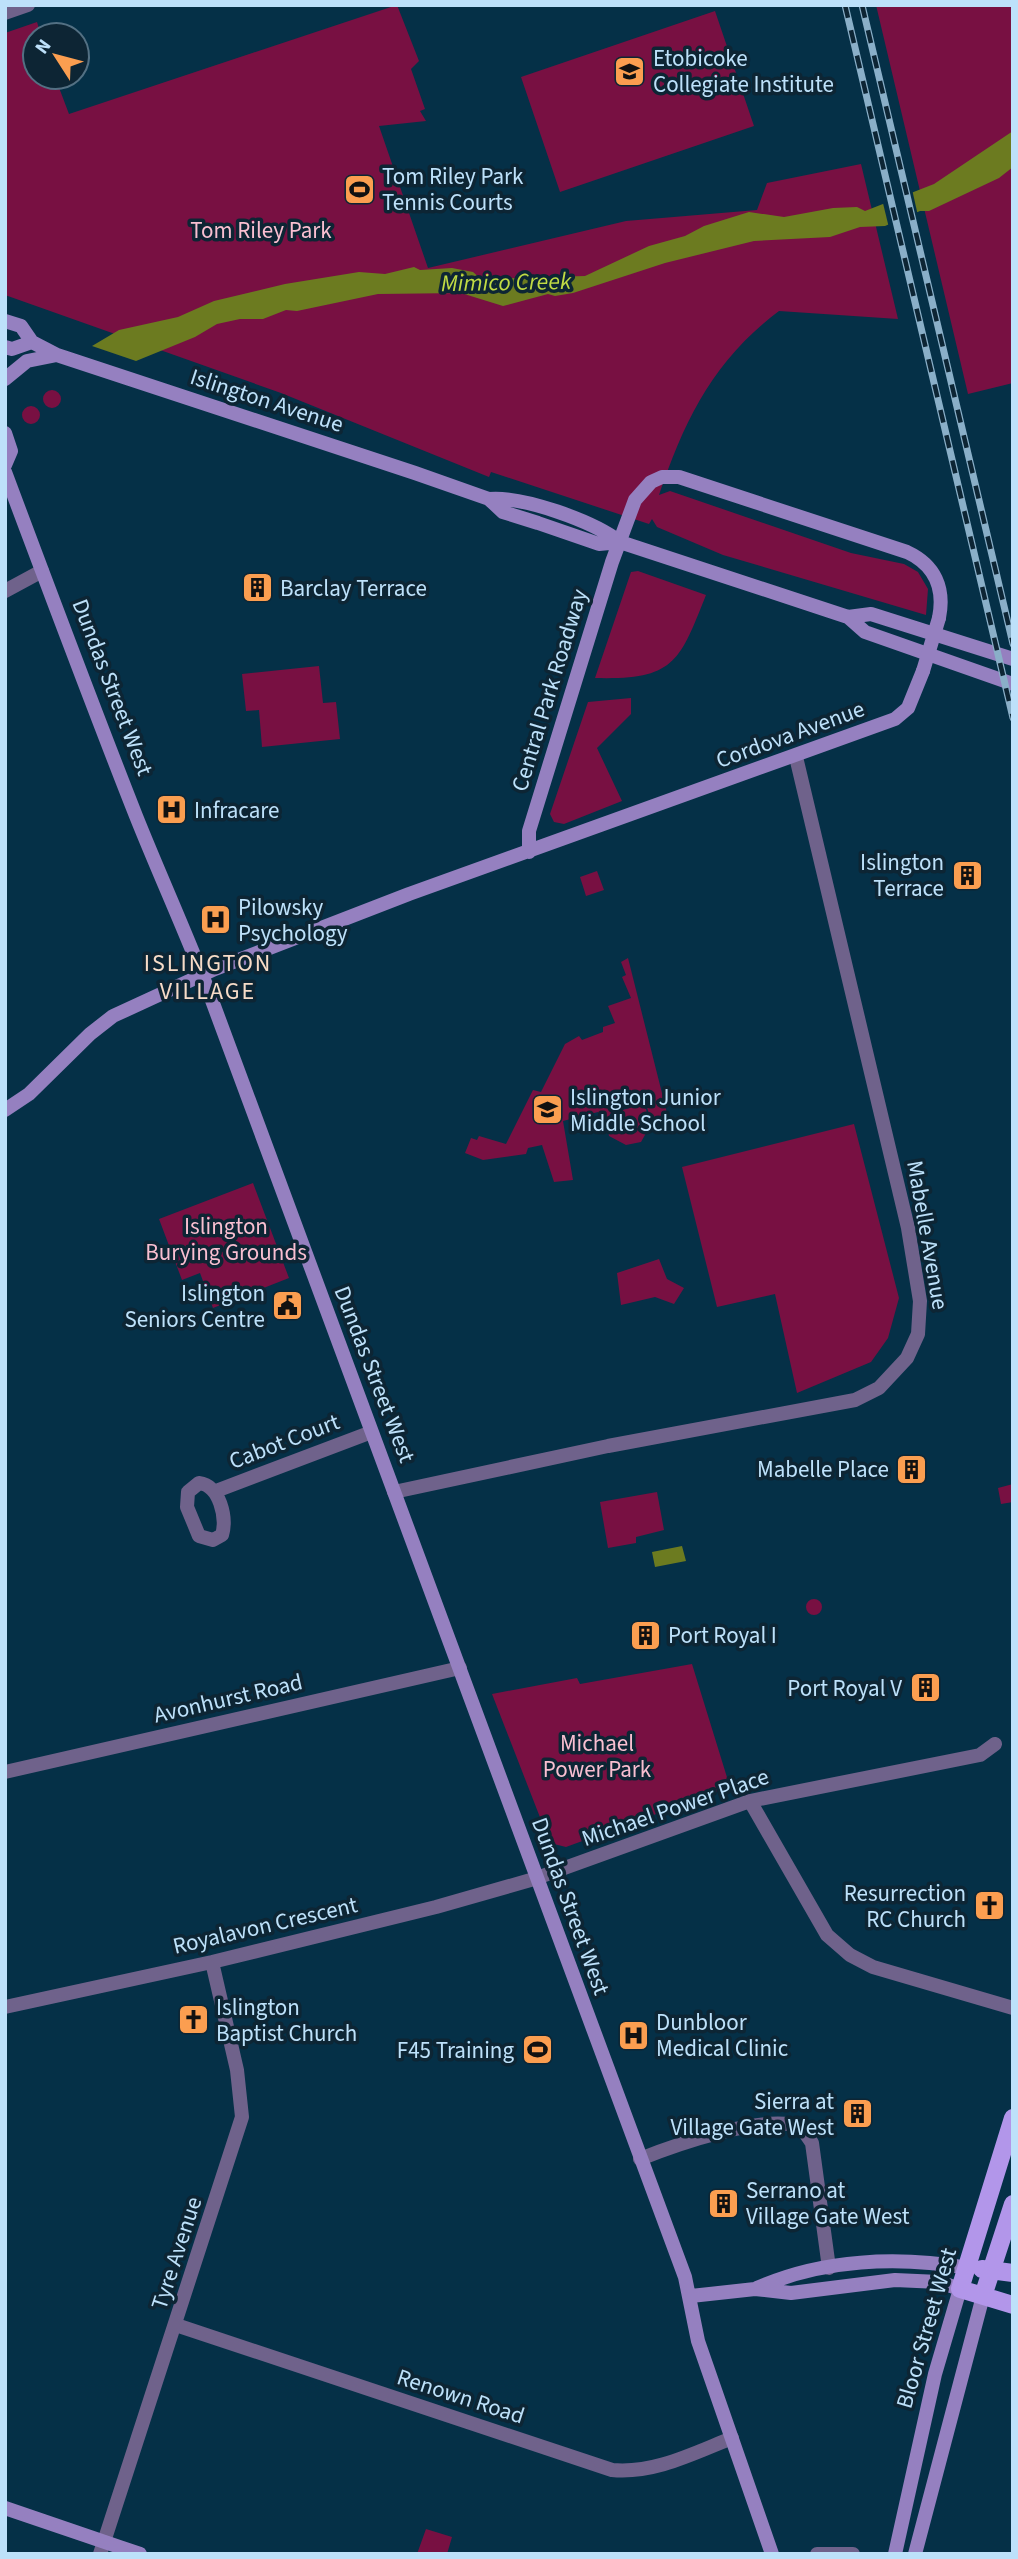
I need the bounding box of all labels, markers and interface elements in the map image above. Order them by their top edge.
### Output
north arrow [21,21,91,91]
text: N [29,34,58,60]
place label: Etobicoke Collegiate Institute [653,42,834,101]
school or university icon: Etobicoke Collegiate Institute [613,54,647,88]
place label: Tom Riley Park Tennis Courts [382,160,524,219]
sports icon: Tom Riley Park Tennis Courts [342,172,376,206]
park label: Tom Riley Park [190,214,332,247]
water label: Mimico Creek [441,264,572,301]
street label: Islington Avenue [186,360,348,441]
building icon: Barclay Terrace [240,571,274,605]
place label: Barclay Terrace [280,572,427,605]
street label: Central Park Roadway [503,585,596,795]
street label: Dundas Street West [64,594,161,780]
street label: Cordova Avenue [711,692,869,777]
hospital icon: Infracare [154,793,188,827]
place label: Infracare [194,794,279,827]
place label: Islington Terrace [860,846,944,905]
building icon: Islington Terrace [950,858,984,892]
place label: Pilowsky Psychology [238,891,348,950]
hospital icon: Pilowsky Psychology [198,903,232,937]
district label: ISLINGTON VILLAGE [144,946,272,1009]
place label: Islington Junior Middle School [570,1081,722,1140]
school or university icon: Islington Junior Middle School [530,1093,564,1127]
street label: Mabelle Avenue [898,1158,957,1312]
park label: Islington Burying Grounds [145,1210,307,1269]
place label: Islington Seniors Centre [124,1277,265,1336]
street label: Dundas Street West [326,1281,423,1467]
public building icon: Islington Seniors Centre [271,1289,305,1323]
street label: Cabot Court [224,1405,344,1478]
building icon: Mabelle Place [895,1452,929,1486]
place label: Mabelle Place [757,1453,889,1486]
building icon: Port Royal I [628,1618,662,1652]
place label: Port Royal I [668,1619,777,1652]
street label: Avonhurst Road [150,1665,306,1732]
building icon: Port Royal V [908,1671,942,1705]
place label: Port Royal V [787,1672,902,1705]
park label: Michael Power Park [543,1727,652,1786]
street label: Michael Power Place [577,1760,773,1855]
street label: Dundas Street West [523,1813,618,2000]
place label: Resurrection RC Church [844,1877,966,1936]
street label: Royalavon Crescent [170,1888,361,1963]
church icon: Resurrection RC Church [972,1889,1006,1923]
place label: Islington Baptist Church [216,1991,357,2050]
church icon: Islington Baptist Church [176,2003,210,2037]
place label: Dunbloor Medical Clinic [656,2006,788,2065]
hospital icon: Dunbloor Medical Clinic [616,2018,650,2052]
sports icon: F45 Training [520,2033,554,2067]
place label: F45 Training [397,2034,514,2067]
place label: Sierra at Village Gate West [671,2085,834,2144]
building icon: Sierra at Village Gate West [840,2097,874,2131]
place label: Serrano at Village Gate West [746,2174,910,2233]
building icon: Serrano at Village Gate West [706,2186,740,2220]
street label: Tyre Avenue [143,2192,210,2314]
street label: Bloor Street West [888,2244,965,2412]
street label: Renown Road [393,2360,529,2433]

